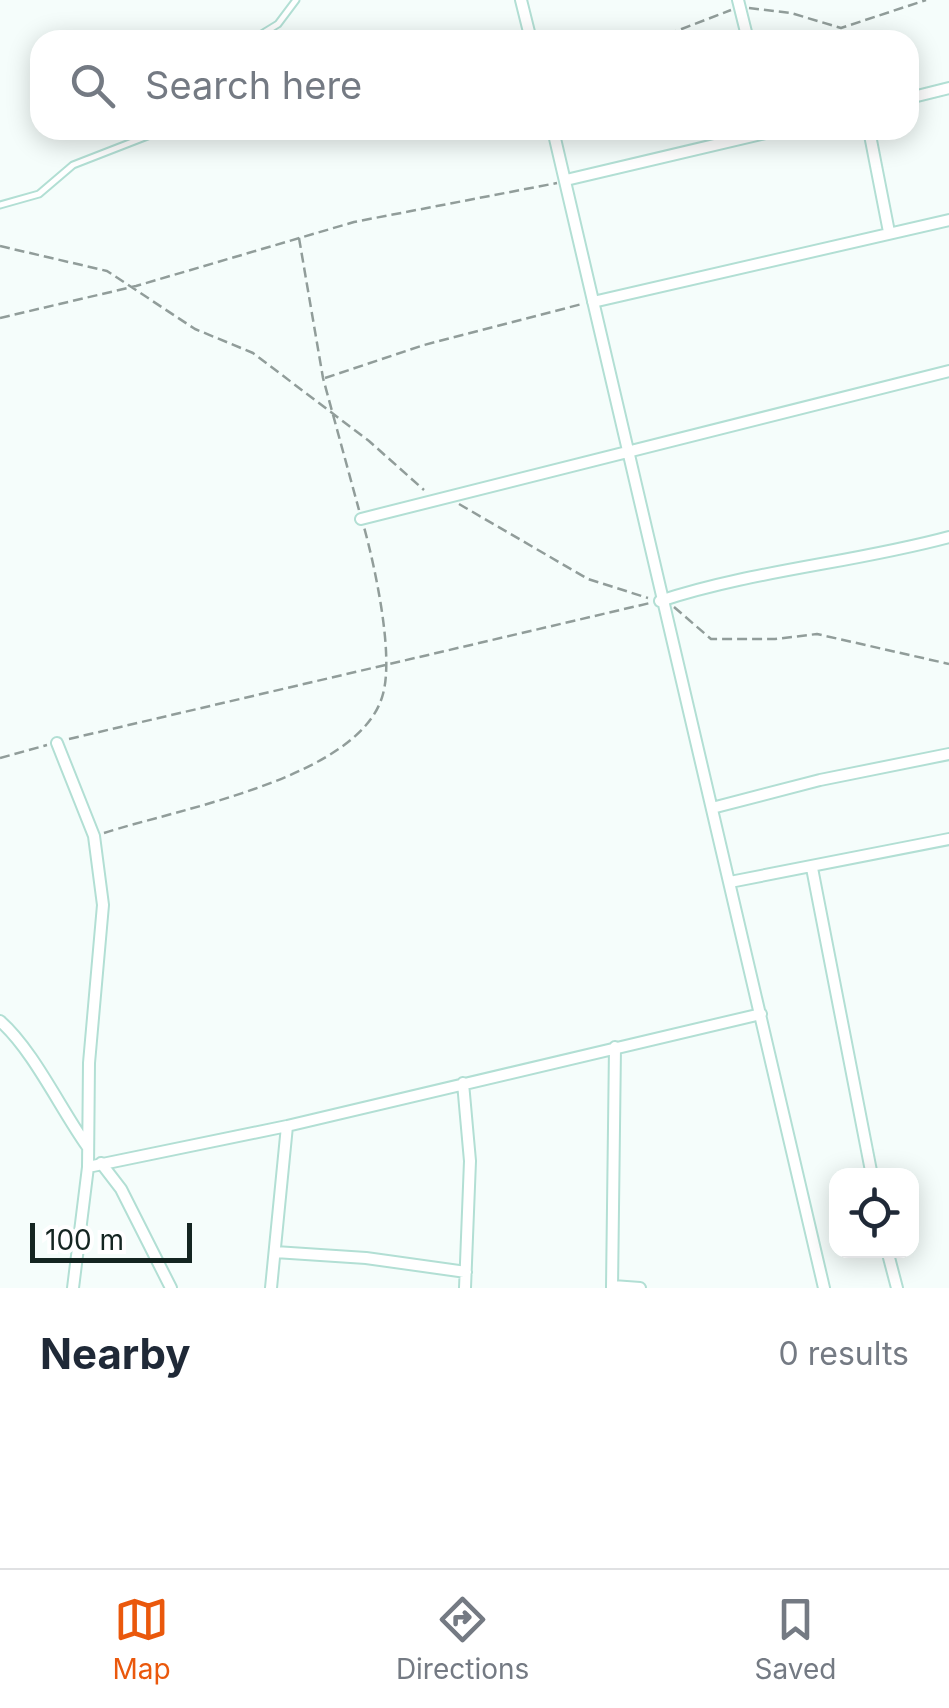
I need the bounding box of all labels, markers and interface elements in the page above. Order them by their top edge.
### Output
search box [30,30,919,140]
icon: search [65,58,120,113]
text: Search here [145,62,362,108]
map controls [829,1168,919,1258]
button: locate [829,1168,919,1258]
scale bar [30,1218,192,1262]
text: 100 m [45,1223,124,1257]
text: Nearby [40,1328,191,1379]
text: 0 results [779,1334,909,1373]
tab: Map [113,1592,171,1686]
tab: Directions [396,1592,529,1686]
tab: Saved [754,1592,836,1686]

